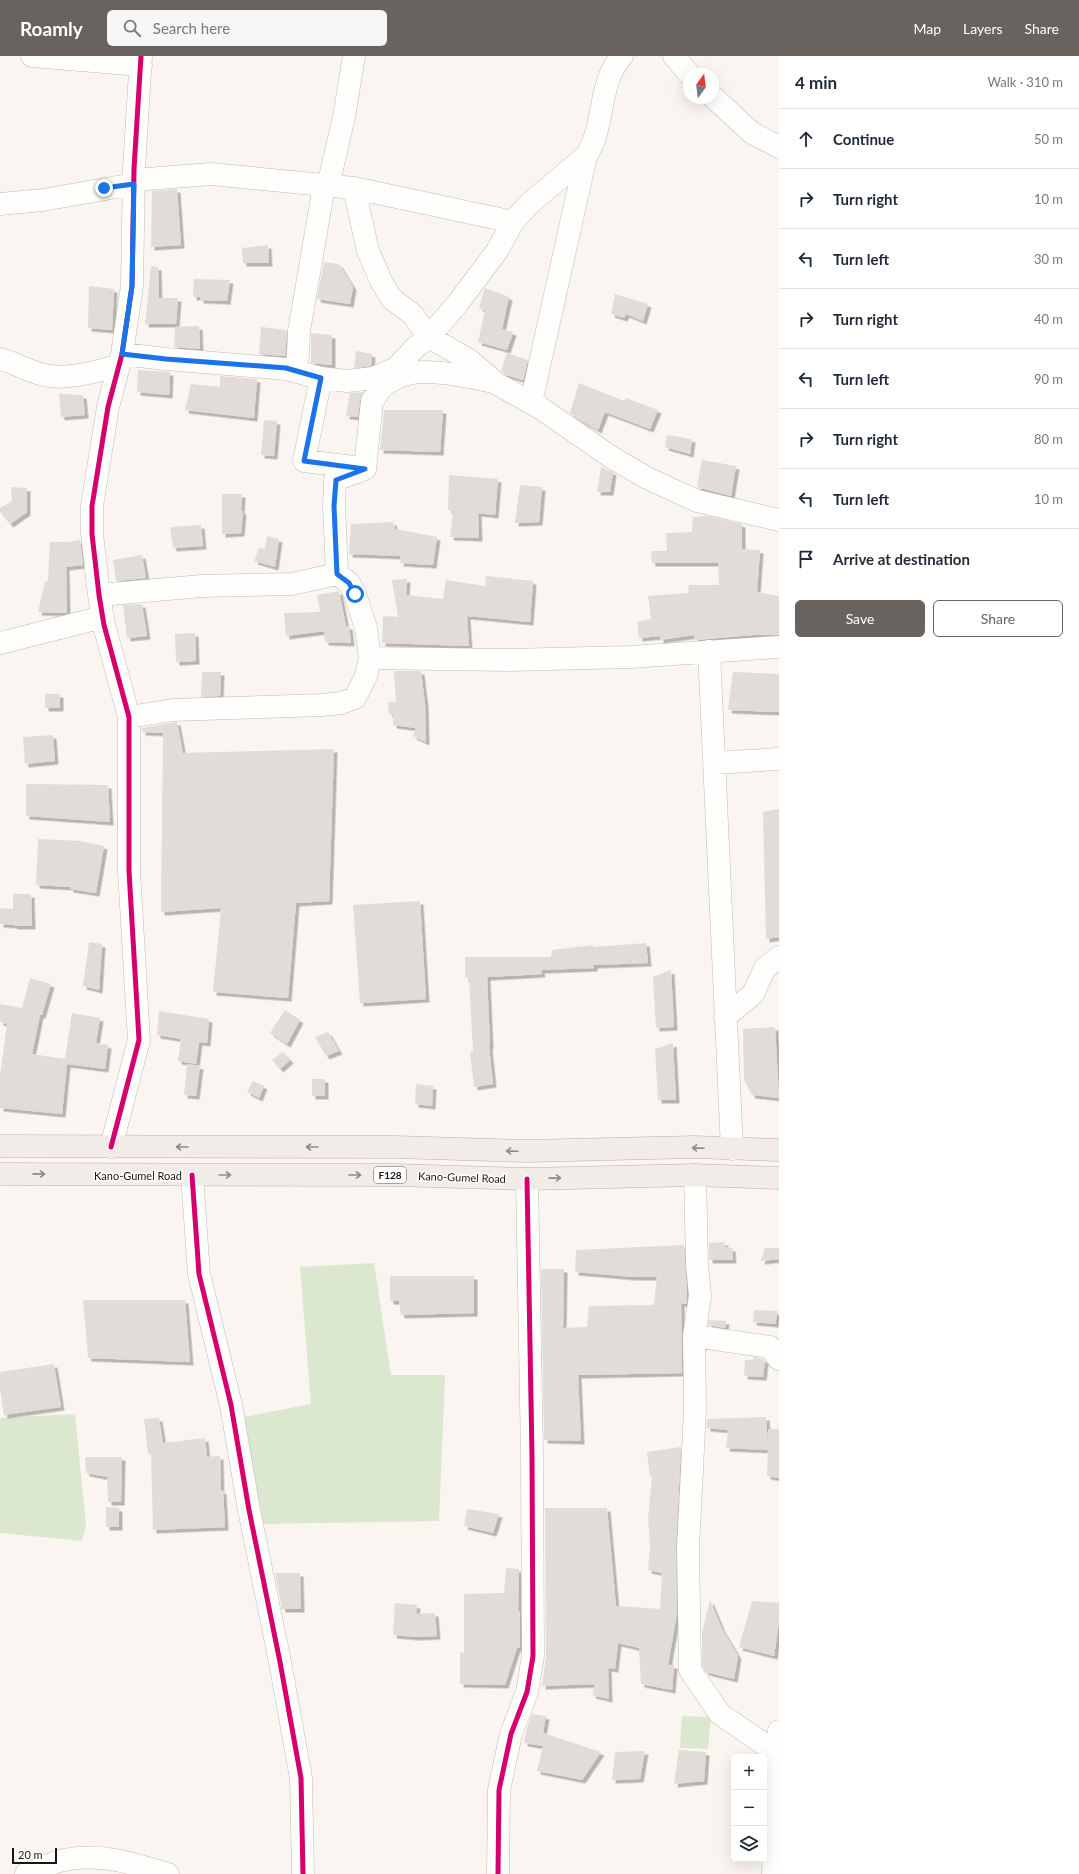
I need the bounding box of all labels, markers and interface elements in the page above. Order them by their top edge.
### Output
search box [107,10,387,46]
text: Roamly [20,17,83,40]
icon: search [121,17,143,39]
text: Search here [153,19,230,37]
text: Map [913,20,941,37]
text: Layers [963,20,1003,37]
text: Share [1025,20,1059,37]
north arrow [683,68,719,104]
text: 4 min [795,72,837,93]
text: Walk · 310 m [987,74,1063,90]
icon: ahead [795,128,817,150]
text: Continue [833,130,894,148]
text: 50 m [1034,131,1063,147]
route end [95,179,113,197]
icon: right [795,188,817,210]
text: Turn right [833,190,898,208]
text: 10 m [1034,191,1063,207]
icon: left [795,248,817,270]
text: Turn left [833,250,889,268]
text: 30 m [1034,251,1063,267]
icon: right [795,308,817,330]
text: Turn right [833,310,898,328]
text: 40 m [1034,311,1063,327]
icon: left [795,368,817,390]
text: Turn left [833,370,889,388]
text: 90 m [1034,371,1063,387]
icon: right [795,428,817,450]
text: Turn right [833,430,898,448]
text: 80 m [1034,431,1063,447]
icon: left [795,488,817,510]
text: Turn left [833,490,889,508]
text: 10 m [1034,491,1063,507]
icon: arrive [795,548,817,570]
text: Arrive at destination [833,550,970,568]
route start [346,585,364,603]
button: Save [795,600,925,637]
button: Share [933,600,1063,637]
one-way arrow [176,1143,189,1151]
one-way arrow [306,1143,319,1151]
one-way arrow [692,1144,705,1151]
one-way arrow [506,1147,519,1154]
road number: F128 [374,1167,406,1183]
street label: Kano-Gumel Road [94,1169,182,1182]
street label: Kano-Gumel Road [418,1169,506,1185]
one-way arrow [32,1170,45,1178]
one-way arrow [218,1171,231,1179]
one-way arrow [348,1171,361,1179]
one-way arrow [548,1174,561,1182]
map controls [731,1754,767,1862]
button: + [731,1754,767,1790]
button: − [731,1790,767,1826]
button: layers [731,1826,767,1862]
scale bar [12,1846,57,1865]
text: 20 m [18,1848,43,1861]

